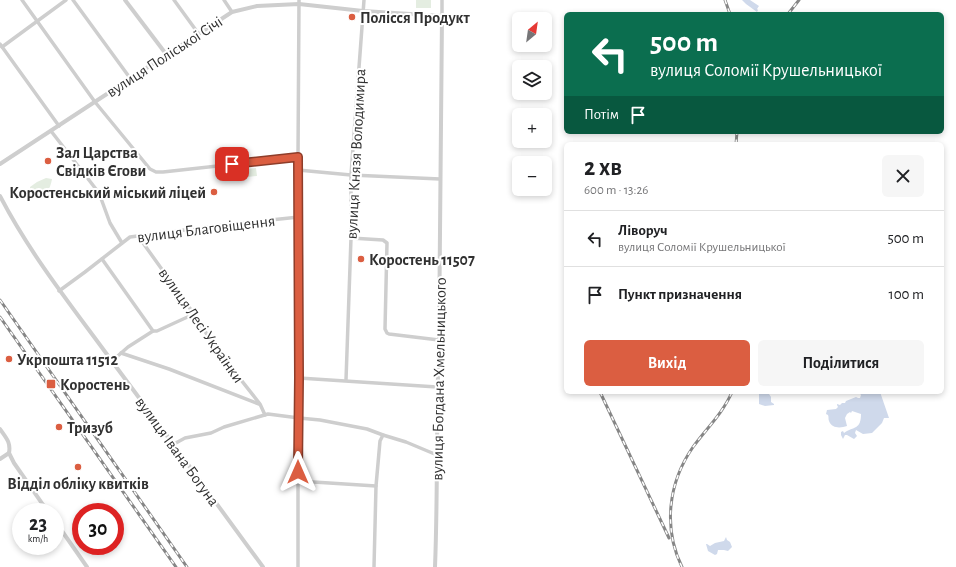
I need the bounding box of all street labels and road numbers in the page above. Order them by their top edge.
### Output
street label: вулиця Поліської Січі [104,13,226,101]
street label: вулиця Князя Володимира [344,68,369,240]
street label: вулиця Благовіщення [136,213,276,246]
street label: вулиця Лесі Українки [155,265,247,387]
street label: вулиця Богдана Хмельницького [429,277,450,481]
street label: вулиця Івана Богуна [131,394,222,510]

